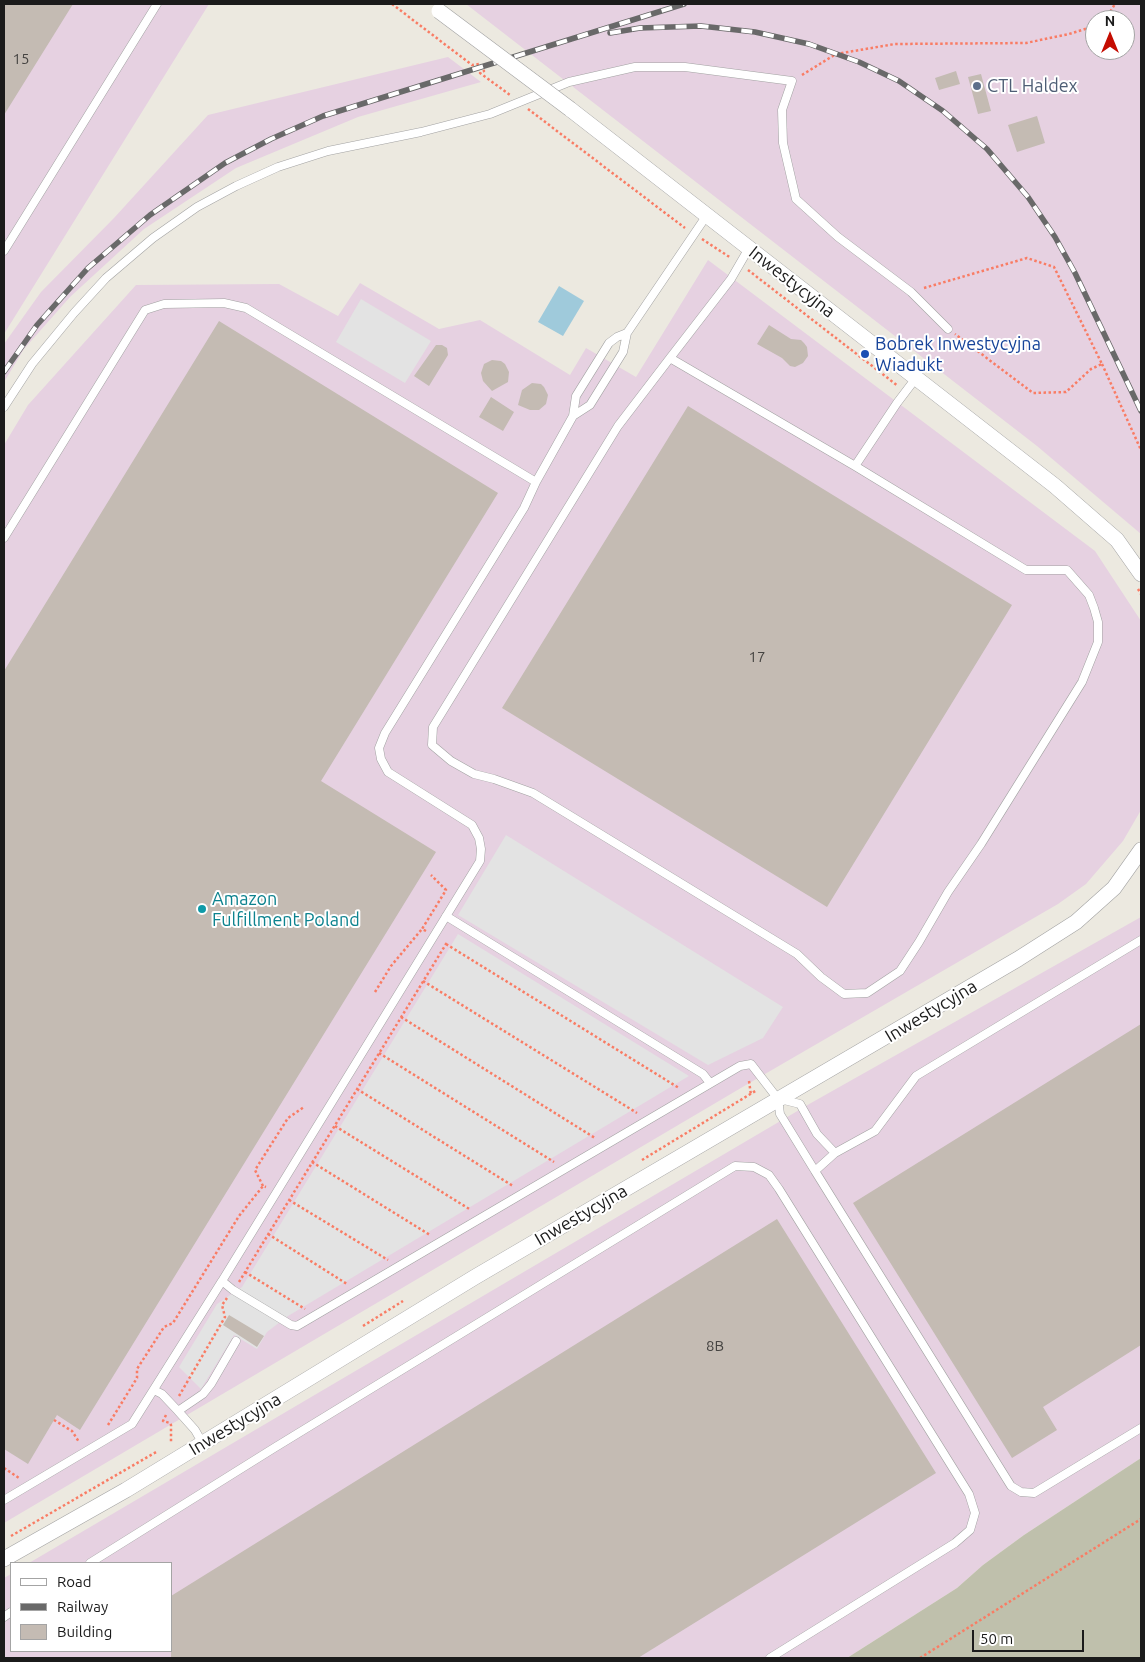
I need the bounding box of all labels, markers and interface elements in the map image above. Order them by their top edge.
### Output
north arrow [1085,10,1135,60]
text: N [1105,13,1115,29]
house number: 15 [13,50,29,68]
place label: CTL Haldex [987,75,1078,97]
marker: CTL Haldex [971,80,983,92]
street label: Inwestycyjna [745,242,839,322]
place label: Bobrek Inwestycyjna Wiadukt [875,333,1041,376]
marker: Bobrek Inwestycyjna Wiadukt [859,348,871,360]
house number: 17 [749,648,765,666]
place label: Amazon Fulfillment Poland [212,888,360,931]
marker: Amazon Fulfillment Poland [196,903,208,915]
street label: Inwestycyjna [881,975,981,1047]
street label: Inwestycyjna [531,1180,631,1250]
house number: 8B [706,1337,724,1355]
street label: Inwestycyjna [185,1388,285,1460]
legend [10,1562,172,1652]
text: Road [57,1573,92,1590]
text: Railway [57,1598,108,1615]
scale bar [975,1620,1088,1652]
text: Building [57,1623,112,1640]
text: 50 m [980,1630,1013,1647]

